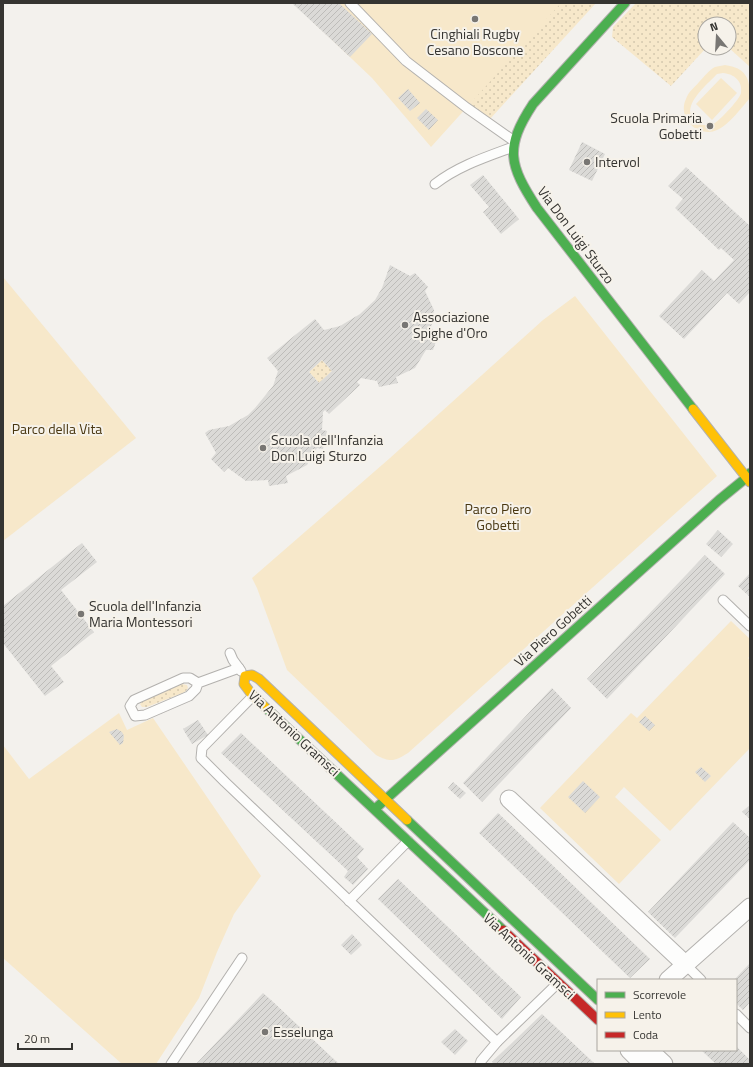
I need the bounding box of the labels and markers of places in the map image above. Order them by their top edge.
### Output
marker: Cinghiali Rugby Cesano Boscone [470,14,480,24]
place label: Cinghiali Rugby Cesano Boscone [427,23,523,60]
place label: Scuola Primaria Gobetti [610,107,702,144]
marker: Scuola Primaria Gobetti [705,121,715,131]
place label: Intervol [595,151,640,172]
marker: Intervol [582,157,592,167]
place label: Associazione Spighe d'Oro [413,306,489,343]
marker: Associazione Spighe d'Oro [400,320,410,330]
place label: Scuola dell'Infanzia Don Luigi Sturzo [271,429,383,466]
marker: Scuola dell'Infanzia Don Luigi Sturzo [258,443,268,453]
place label: Scuola dell'Infanzia Maria Montessori [89,595,201,632]
marker: Scuola dell'Infanzia Maria Montessori [76,609,86,619]
place label: Esselunga [273,1021,333,1042]
marker: Esselunga [260,1027,270,1037]

